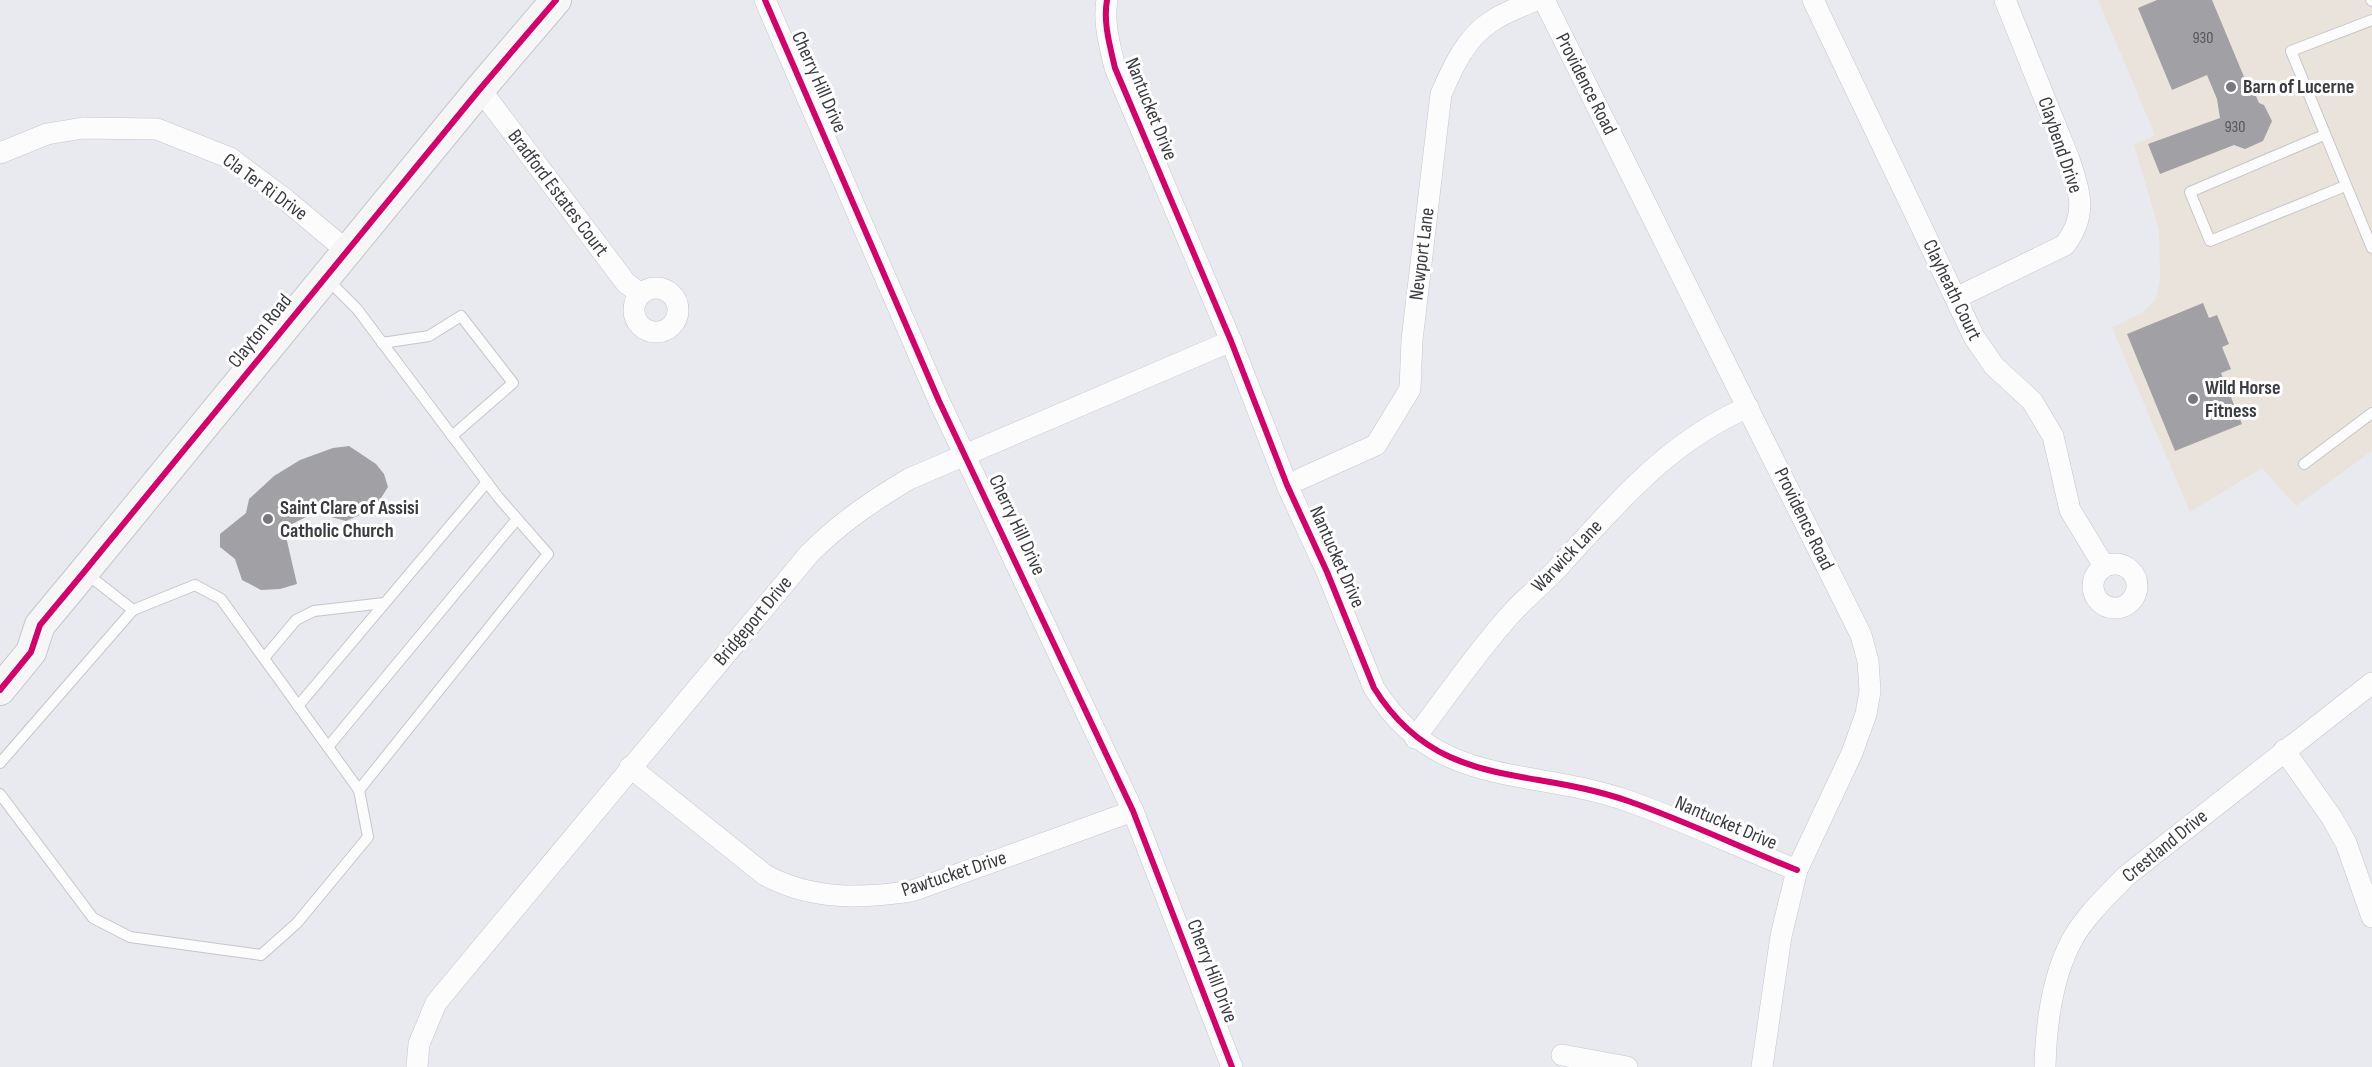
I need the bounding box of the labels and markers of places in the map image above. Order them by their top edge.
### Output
place label: Barn of Lucerne [2243,75,2354,99]
marker: Barn of Lucerne [2224,80,2238,94]
place label: Wild Horse Fitness [2205,376,2281,423]
marker: Wild Horse Fitness [2186,392,2200,406]
place label: Saint Clare of Assisi Catholic Church [280,496,419,543]
marker: Saint Clare of Assisi Catholic Church [261,512,275,526]

